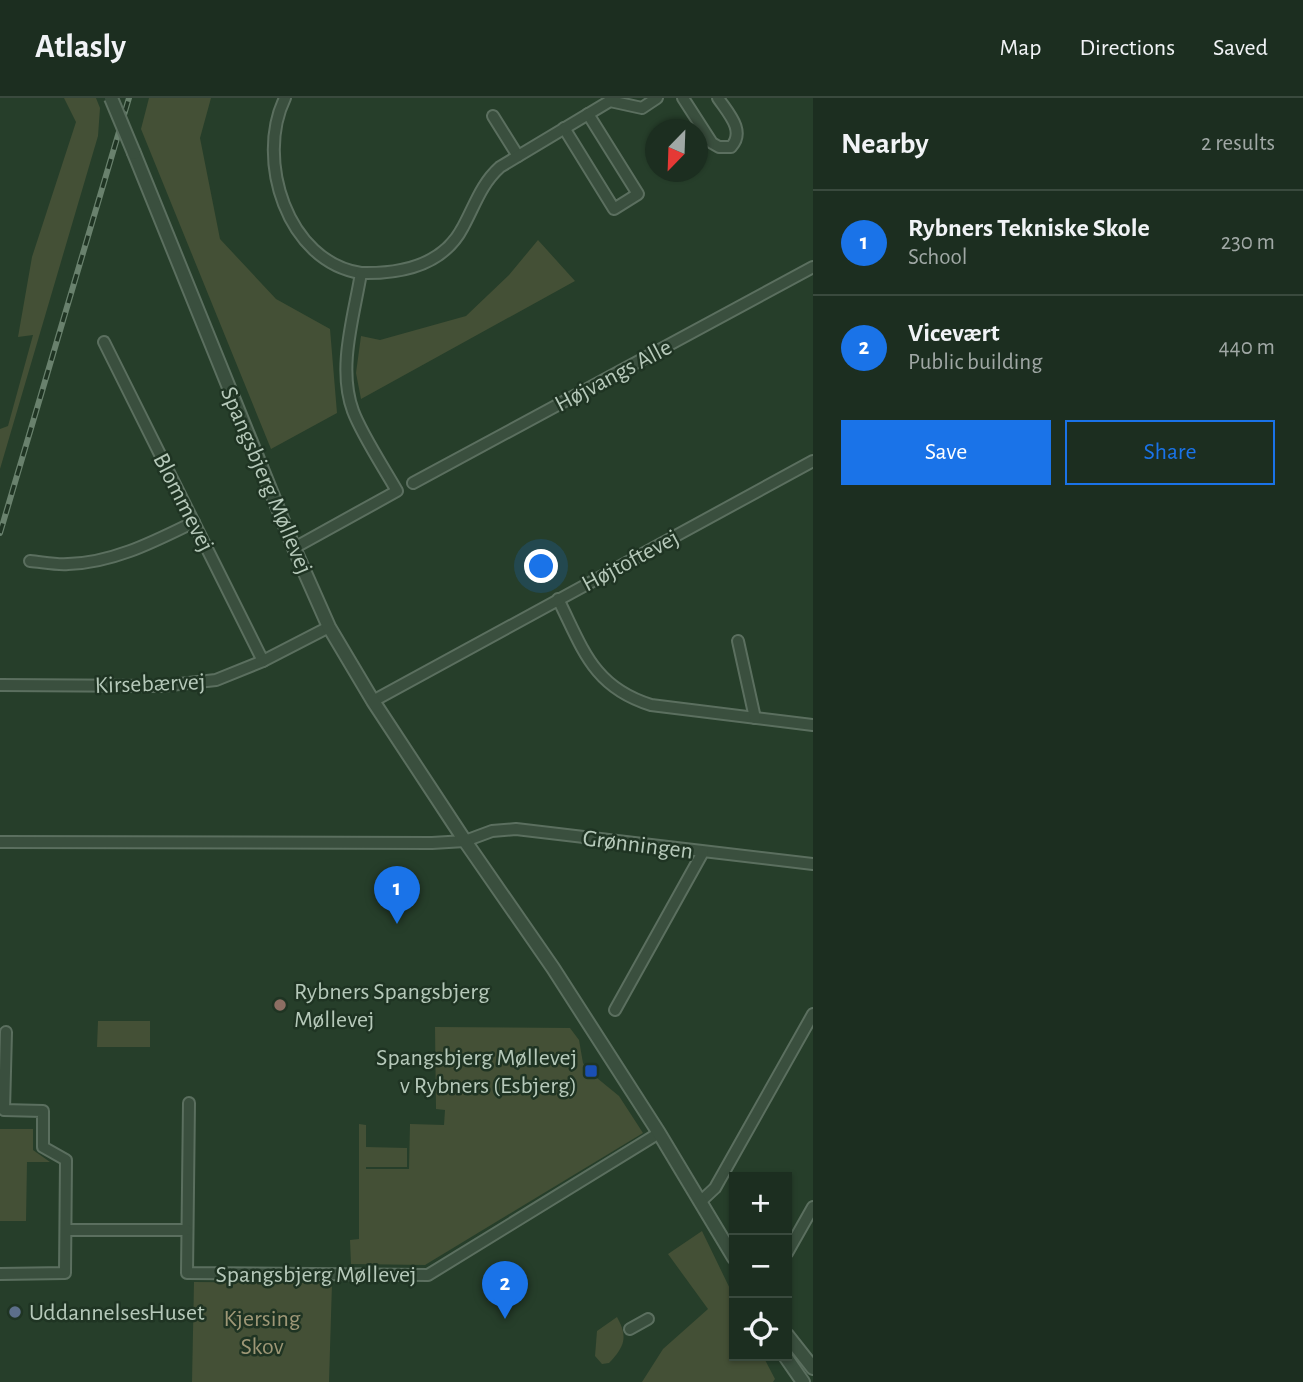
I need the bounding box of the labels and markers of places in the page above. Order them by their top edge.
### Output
pin: 1 [374,866,420,924]
place label: Rybners Spangsbjerg Møllevej [294,980,490,1032]
marker: Rybners Spangsbjerg Møllevej [272,997,288,1013]
place label: Spangsbjerg Møllevej v Rybners (Esbjerg) [376,1046,577,1098]
marker: Spangsbjerg Møllevej v Rybners (Esbjerg) [583,1063,599,1079]
pin: 2 [482,1261,528,1319]
place label: UddannelsesHuset [29,1301,205,1325]
marker: UddannelsesHuset [7,1304,23,1320]

